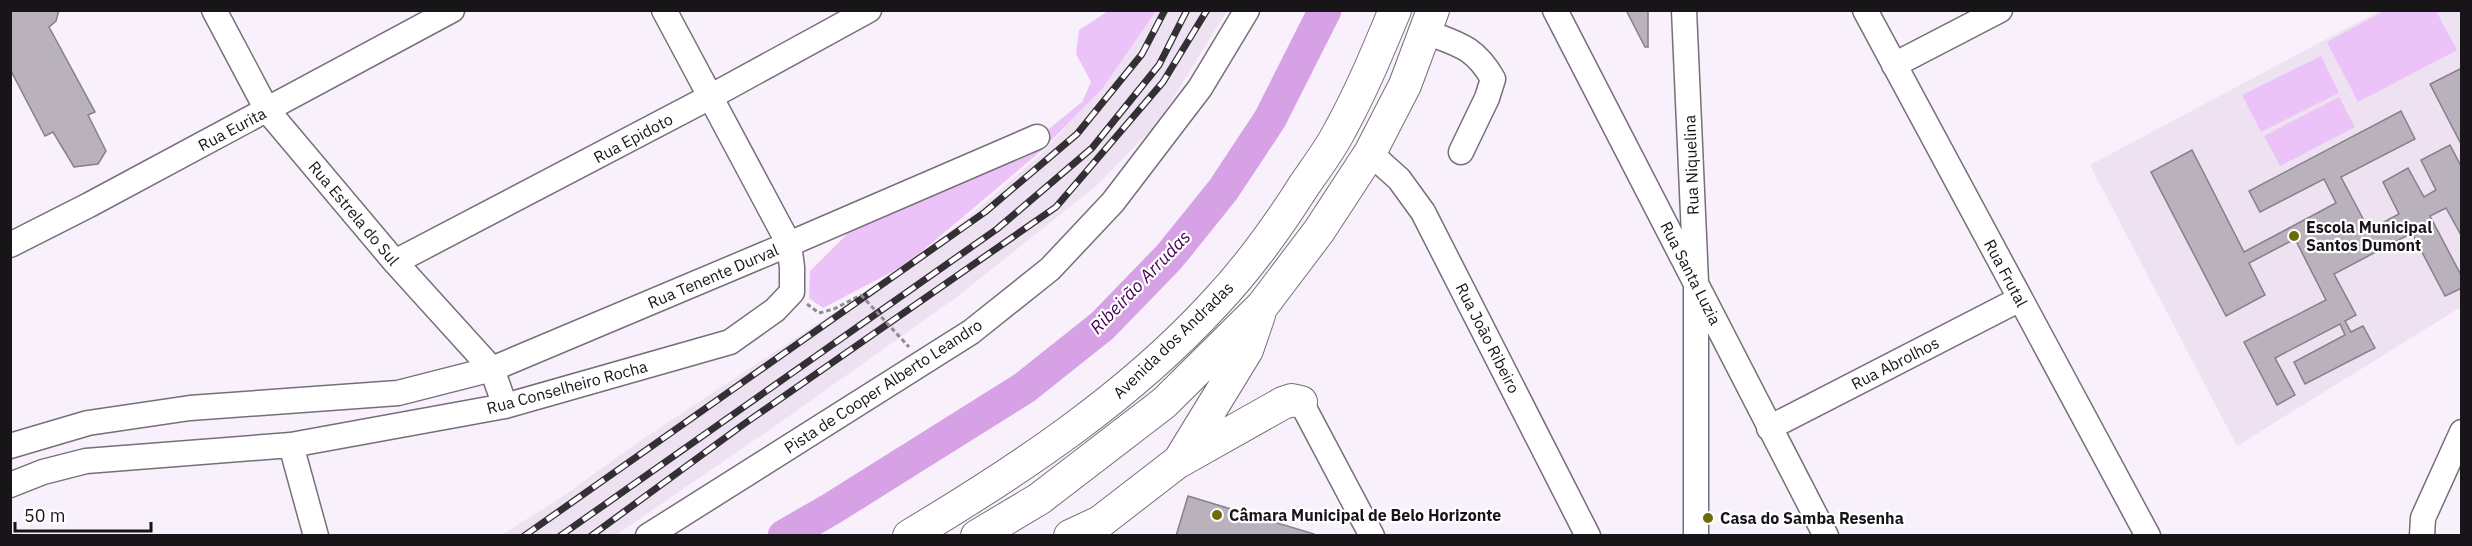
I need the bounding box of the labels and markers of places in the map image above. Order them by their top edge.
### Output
place label: Escola Municipal Santos Dumont [2306,217,2432,255]
marker: Escola Municipal Santos Dumont [2287,229,2301,243]
place label: Câmara Municipal de Belo Horizonte [1229,505,1501,525]
marker: Câmara Municipal de Belo Horizonte [1210,508,1224,522]
place label: Casa do Samba Resenha [1720,508,1904,528]
marker: Casa do Samba Resenha [1701,511,1715,525]

